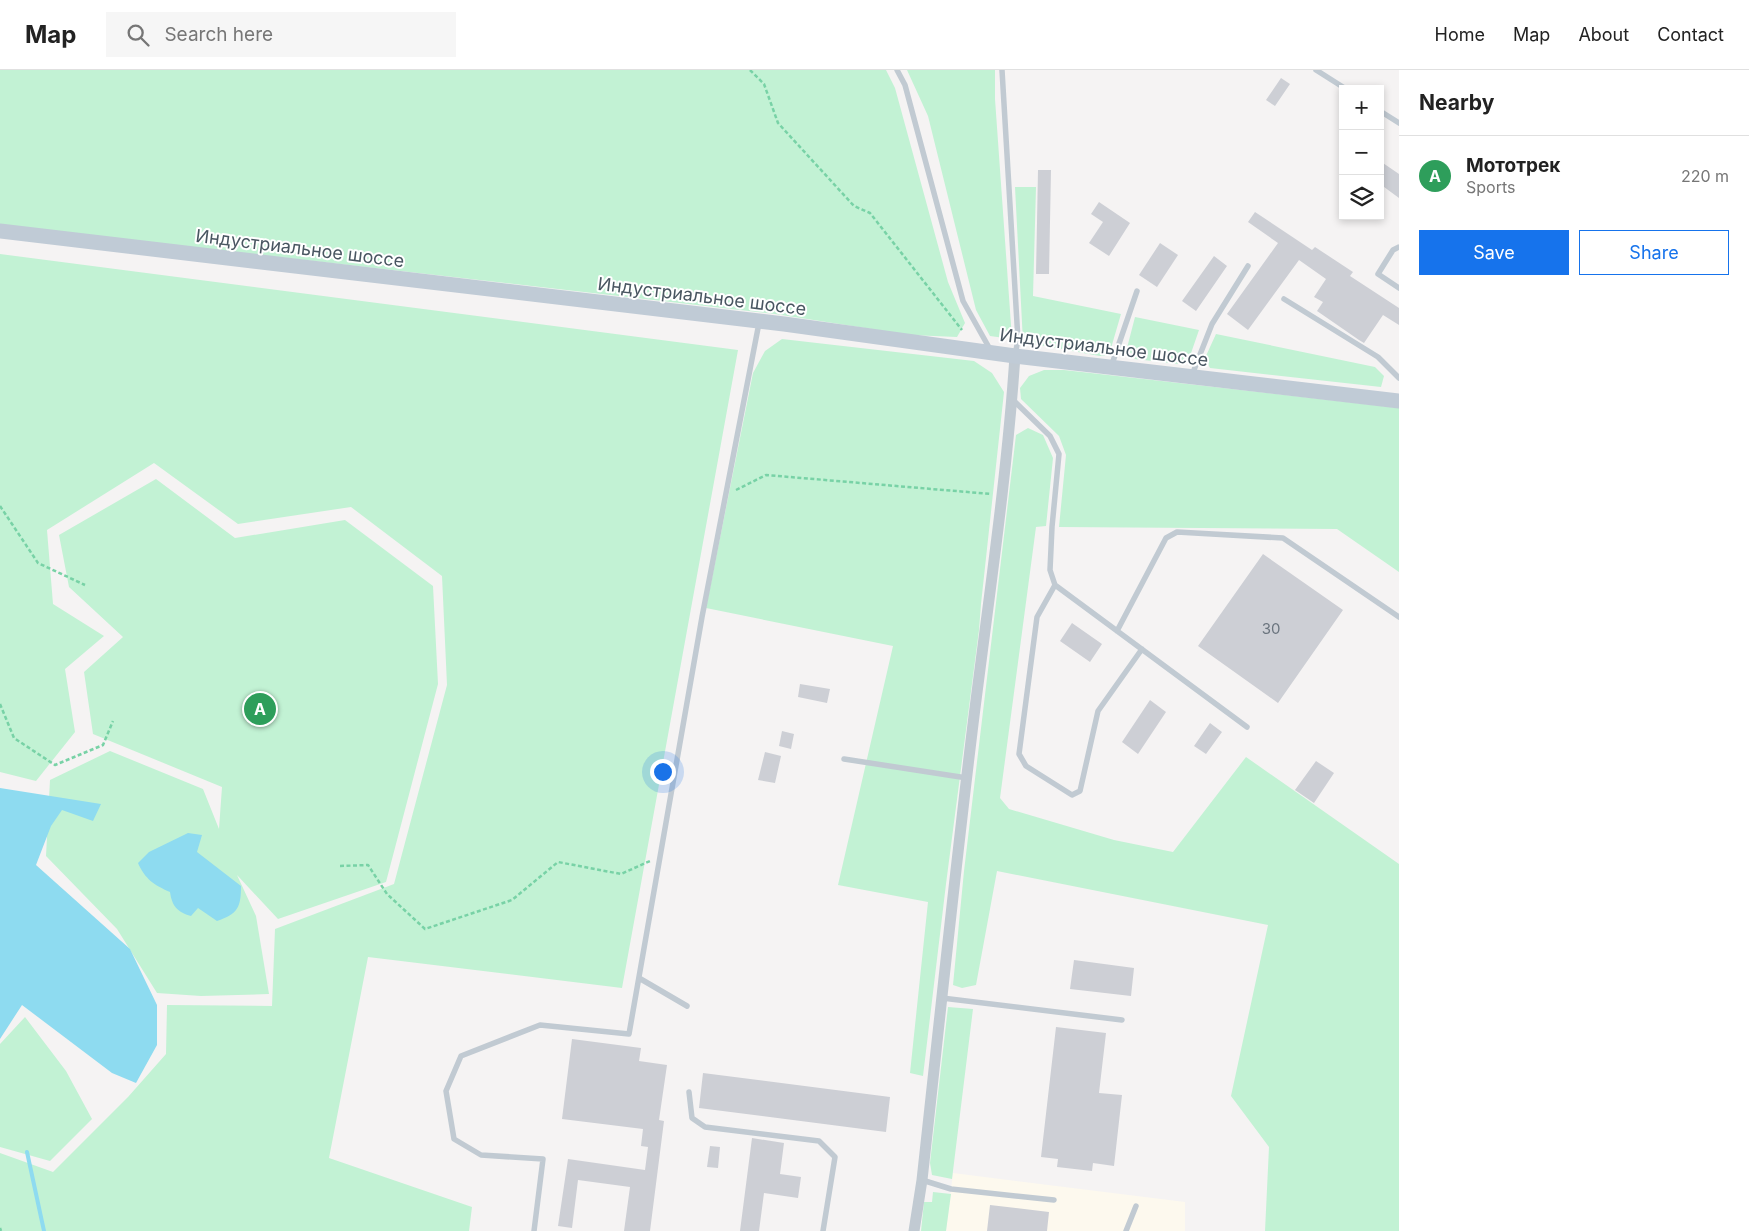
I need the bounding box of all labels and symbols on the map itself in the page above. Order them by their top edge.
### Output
street label: Индустриальное шоссе [194,225,406,271]
street label: Индустриальное шоссе [596,273,808,319]
street label: Индустриальное шоссе [998,324,1210,370]
house number: 30 [1262,619,1280,638]
pin: A [244,690,276,728]
your location [650,759,676,785]

